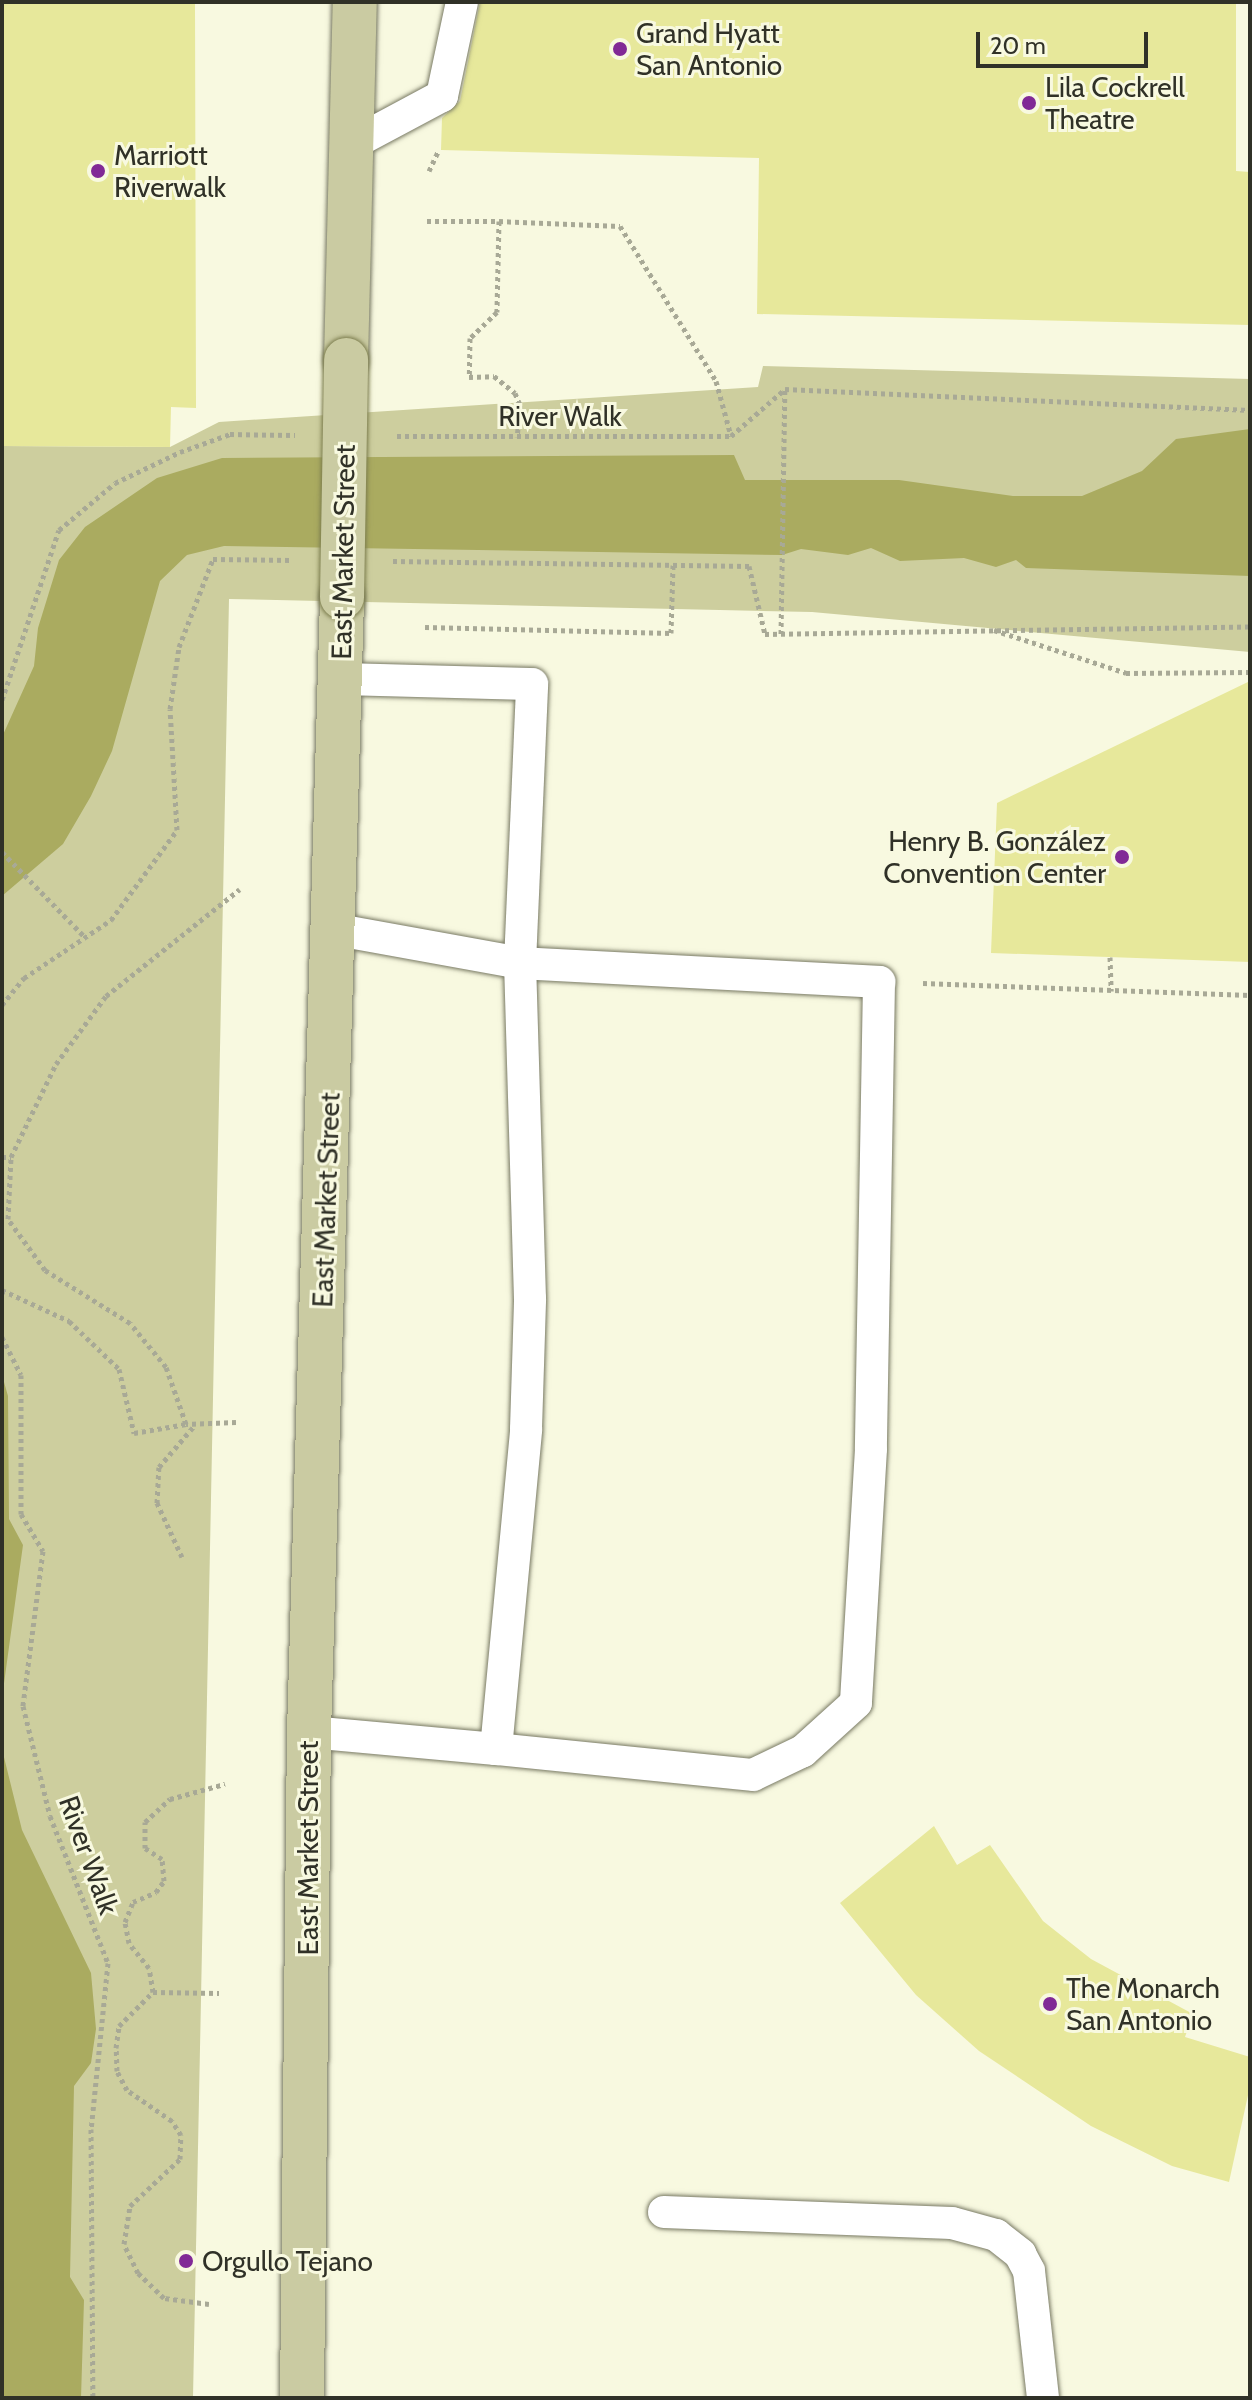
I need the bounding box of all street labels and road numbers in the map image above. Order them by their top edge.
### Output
street label: River Walk [498,399,622,433]
street label: East Market Street [324,444,362,660]
street label: East Market Street [305,1092,347,1308]
street label: East Market Street [291,1740,325,1956]
street label: River Walk [52,1791,126,1919]

